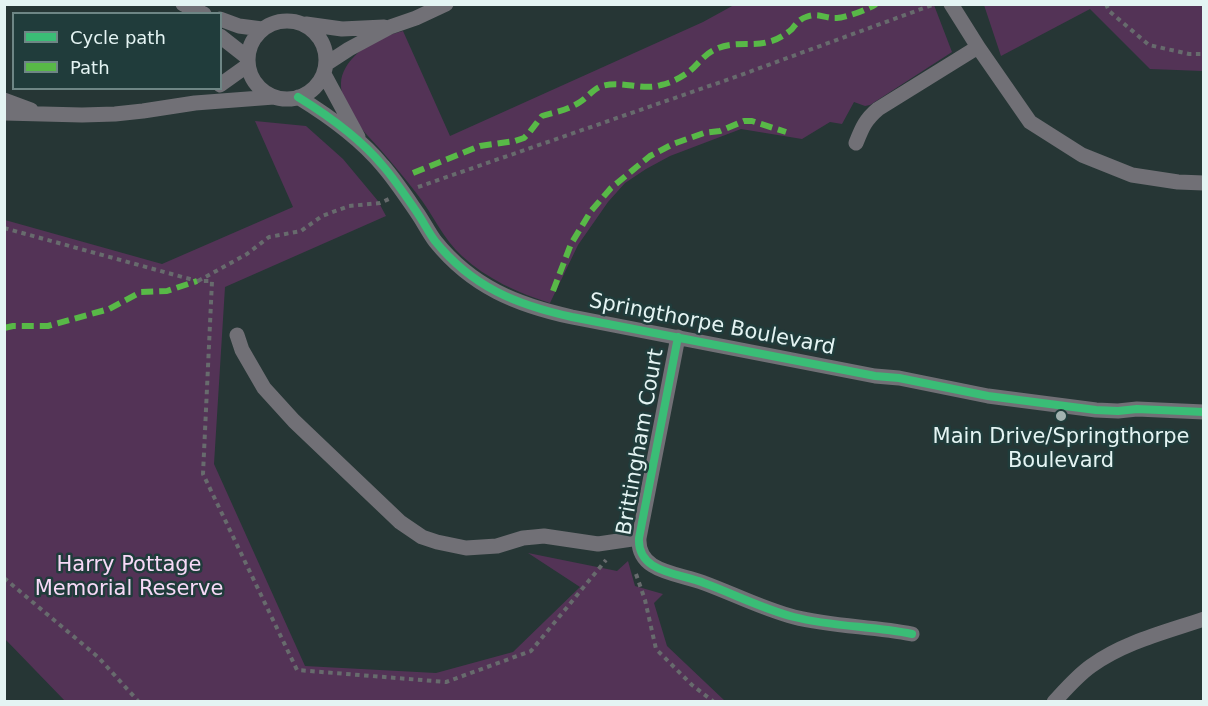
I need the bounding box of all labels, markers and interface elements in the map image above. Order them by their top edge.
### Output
legend [12,12,222,90]
text: Cycle path [70,27,166,48]
text: Path [70,57,110,78]
street label: Springthorpe Boulevard [587,289,837,361]
street label: Brittingham Court [612,347,670,537]
marker: Main Drive/Springthorpe Boulevard [1054,409,1068,423]
place label: Main Drive/Springthorpe Boulevard [933,425,1189,475]
park label: Harry Pottage Memorial Reserve [35,553,223,603]

